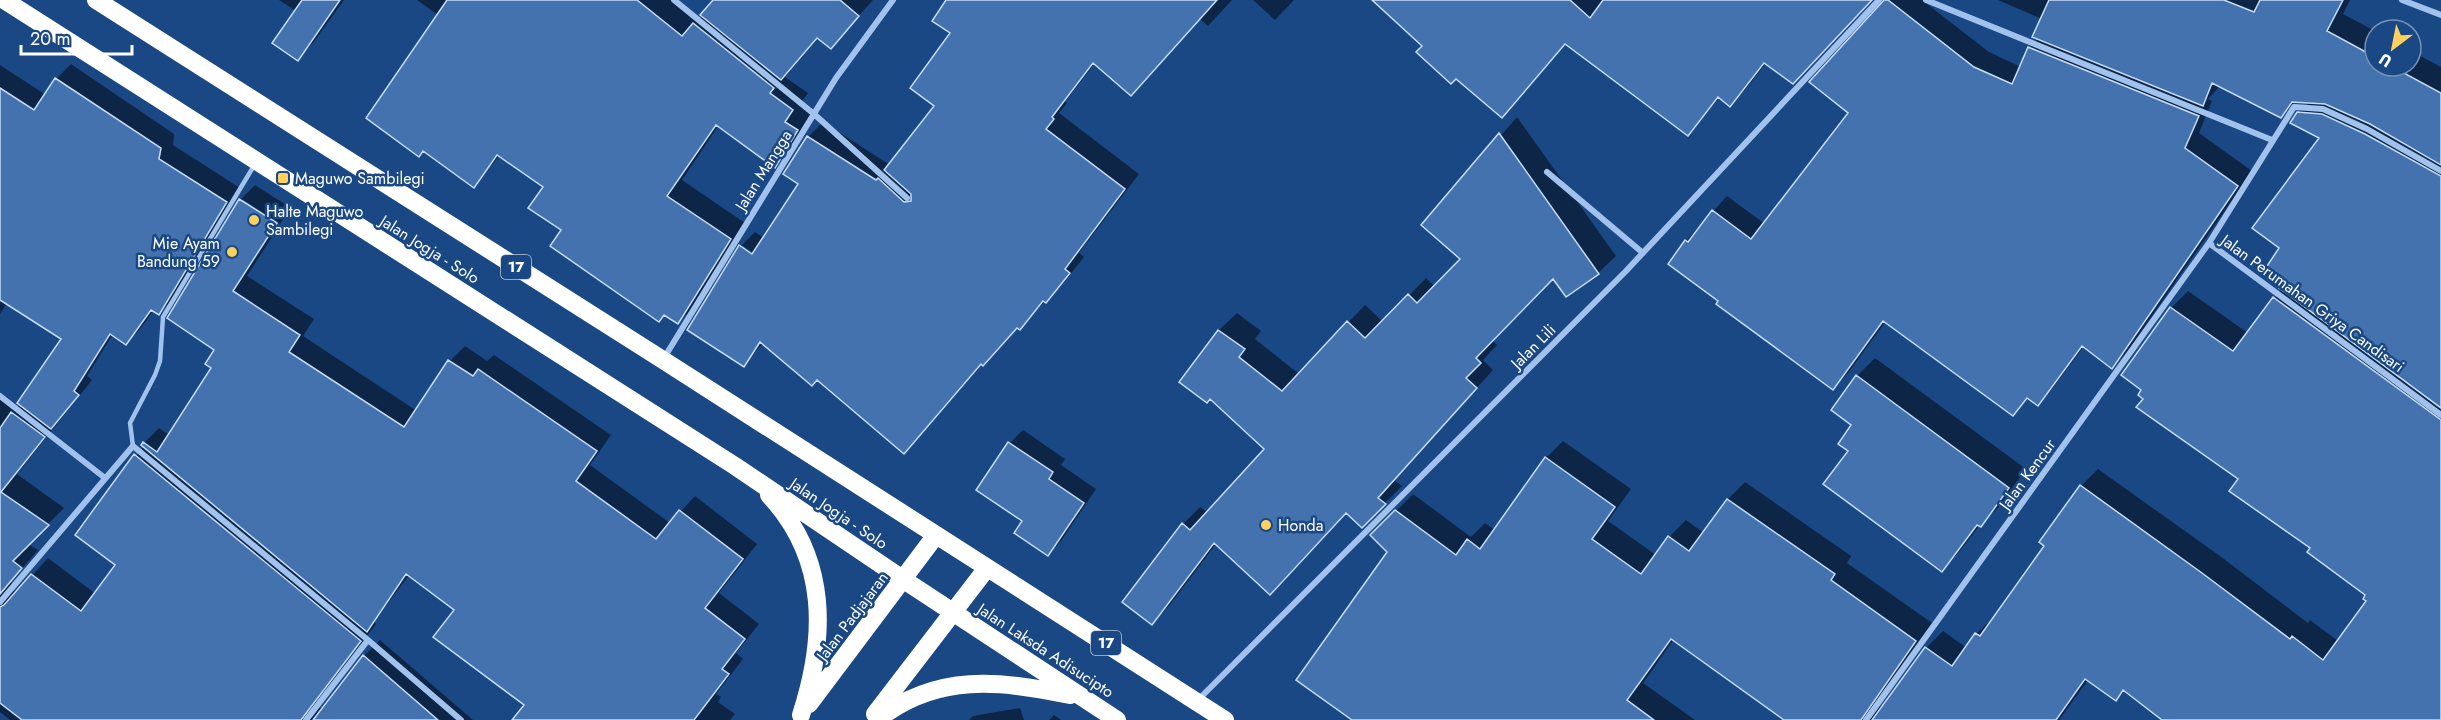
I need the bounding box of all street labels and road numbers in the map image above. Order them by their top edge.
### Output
street label: Jalan Mangga [728,126,797,217]
street label: Jalan Jogja - Solo [374,209,484,289]
street label: Jalan Perumahan Griya Candisari [2215,228,2409,378]
road number: 17 [501,255,531,279]
street label: Jalan Lili [1504,319,1561,375]
street label: Jalan Kencur [1993,434,2061,516]
street label: Jalan Jogja - Solo [784,471,892,555]
street label: Jalan Padjajaran [810,567,894,667]
street label: Jalan Laksda Adisucipto [971,597,1119,703]
road number: 17 [1091,631,1121,655]

